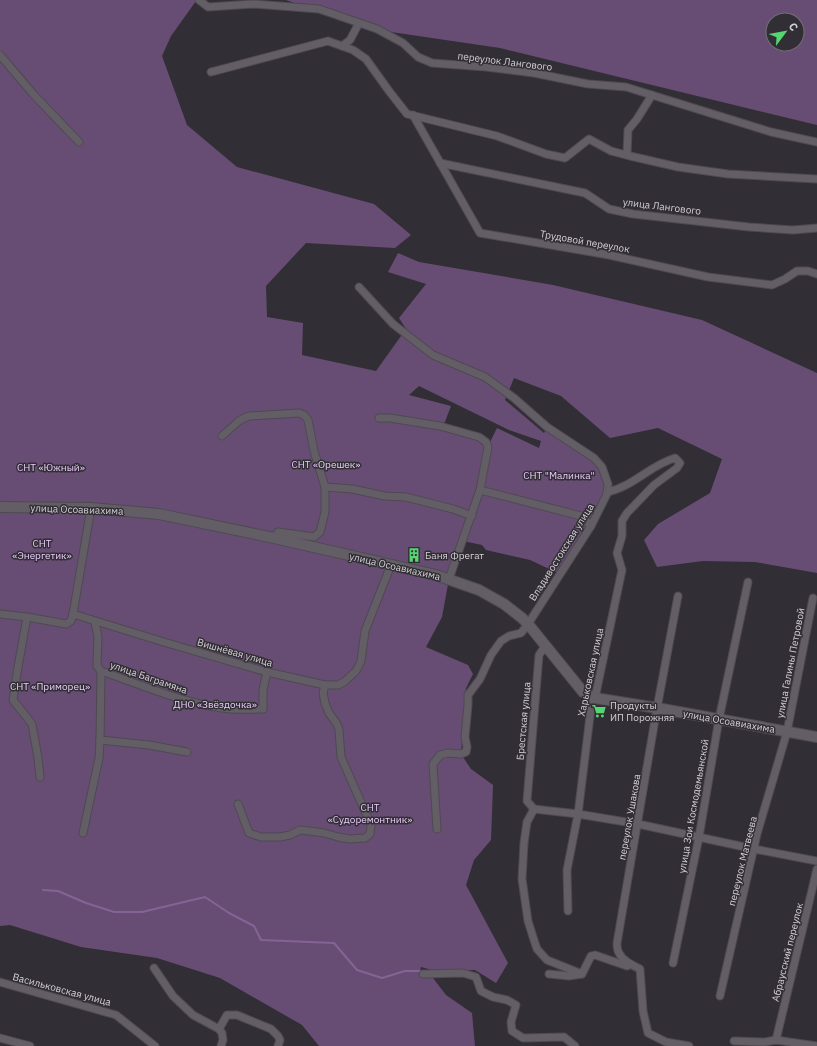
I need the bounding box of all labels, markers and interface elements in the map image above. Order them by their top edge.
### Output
north arrow [765,12,805,52]
text: С [786,20,801,33]
street label: переулок Лангового [457,49,553,74]
street label: улица Лангового [622,195,702,218]
street label: Трудовой переулок [539,227,631,256]
park label: СНТ «Орешек» [292,458,360,471]
park label: СНТ «Южный» [17,461,85,474]
park label: СНТ "Малинка" [523,469,595,482]
street label: улица Осоавиахима [30,501,124,518]
street label: Владивостокская улица [526,501,597,603]
park label: СНТ «Энергетик» [12,537,72,562]
building icon: Баня Фрегат [406,547,422,563]
place label: Баня Фрегат [425,549,484,562]
street label: улица Осоавиахима [348,550,442,583]
street label: улица Галины Петровой [773,607,808,719]
street label: Харьковская улица [575,626,606,718]
street label: Вишнёвая улица [196,635,275,670]
street label: улица Баграмяна [109,658,190,697]
park label: СНТ «Приморец» [10,680,90,693]
street label: Брестская улица [514,681,533,761]
park label: ДНО «Звёздочка» [173,698,257,711]
place label: Продукты ИП Порожняя [610,699,674,724]
supermarket icon: Продукты ИП Порожняя [591,703,607,719]
street label: улица Осоавиахима [682,707,777,736]
street label: улица Зои Космодемьянской [675,738,712,874]
street label: переулок Ушакова [616,772,644,861]
park label: СНТ «Судоремонтник» [328,801,412,826]
street label: переулок Матвеева [725,814,760,907]
street label: Абраусский переулок [769,901,806,1003]
street label: Васильковская улица [11,970,113,1009]

